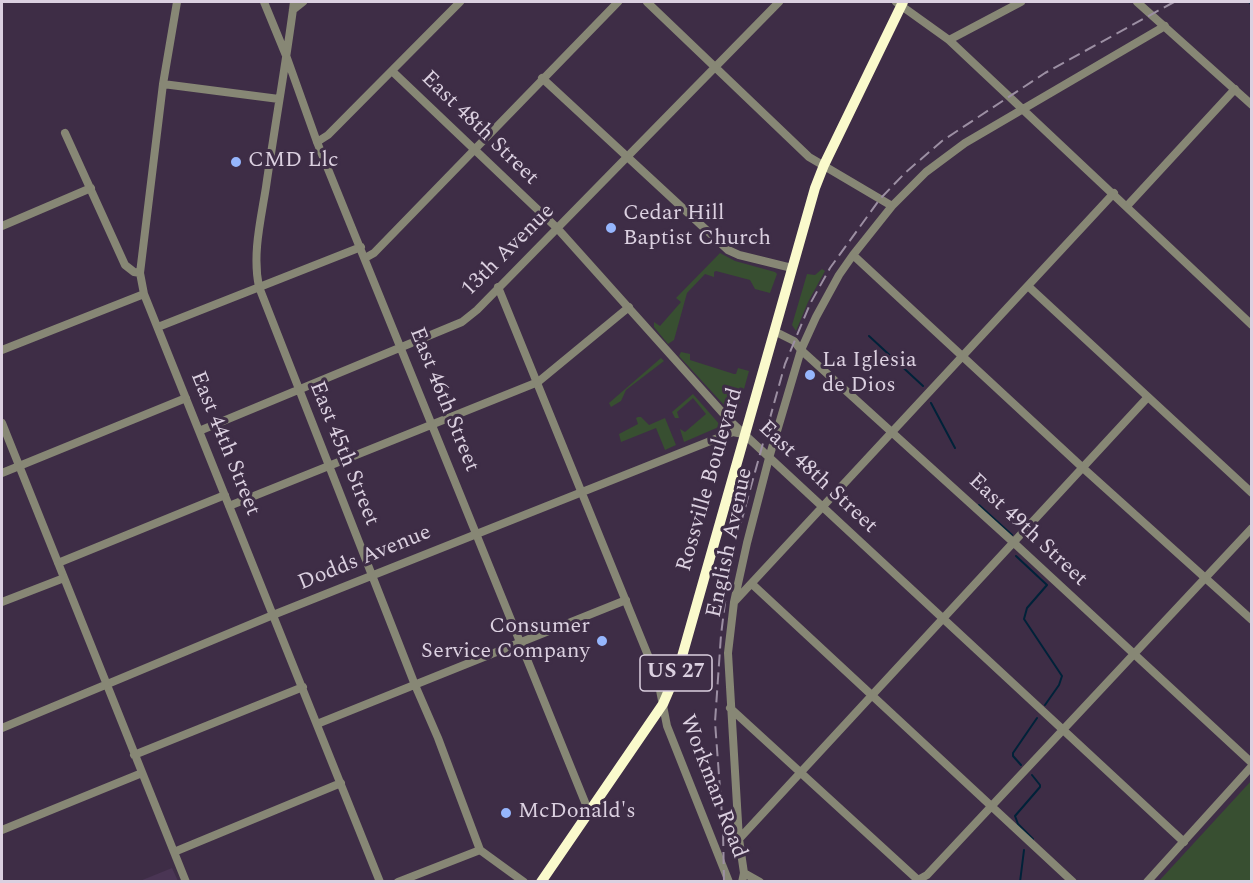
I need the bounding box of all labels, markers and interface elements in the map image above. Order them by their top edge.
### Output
street label: East 48th Street [415,66,543,192]
place label: CMD Llc [248,149,339,175]
marker: CMD Llc [229,155,243,169]
street label: 13th Avenue [457,199,561,303]
place label: Cedar Hill Baptist Church [623,202,771,254]
marker: Cedar Hill Baptist Church [604,221,618,235]
street label: East 46th Street [402,324,484,476]
place label: La Iglesia de Dios [822,349,917,400]
street label: East 44th Street [183,368,265,520]
marker: La Iglesia de Dios [803,368,817,382]
street label: East 45th Street [302,378,384,530]
street label: Rossville Boulevard [672,385,750,575]
street label: East 48th Street [752,416,882,540]
street label: English Avenue [702,466,760,620]
street label: East 49th Street [962,469,1092,593]
street label: Dodds Avenue [295,520,435,598]
place label: Consumer Service Company [421,615,590,666]
marker: Consumer Service Company [595,634,609,648]
road number: US 27 [640,655,712,691]
street label: Workman Road [673,712,751,862]
place label: McDonald's [518,800,636,826]
marker: McDonald's [499,806,513,820]

